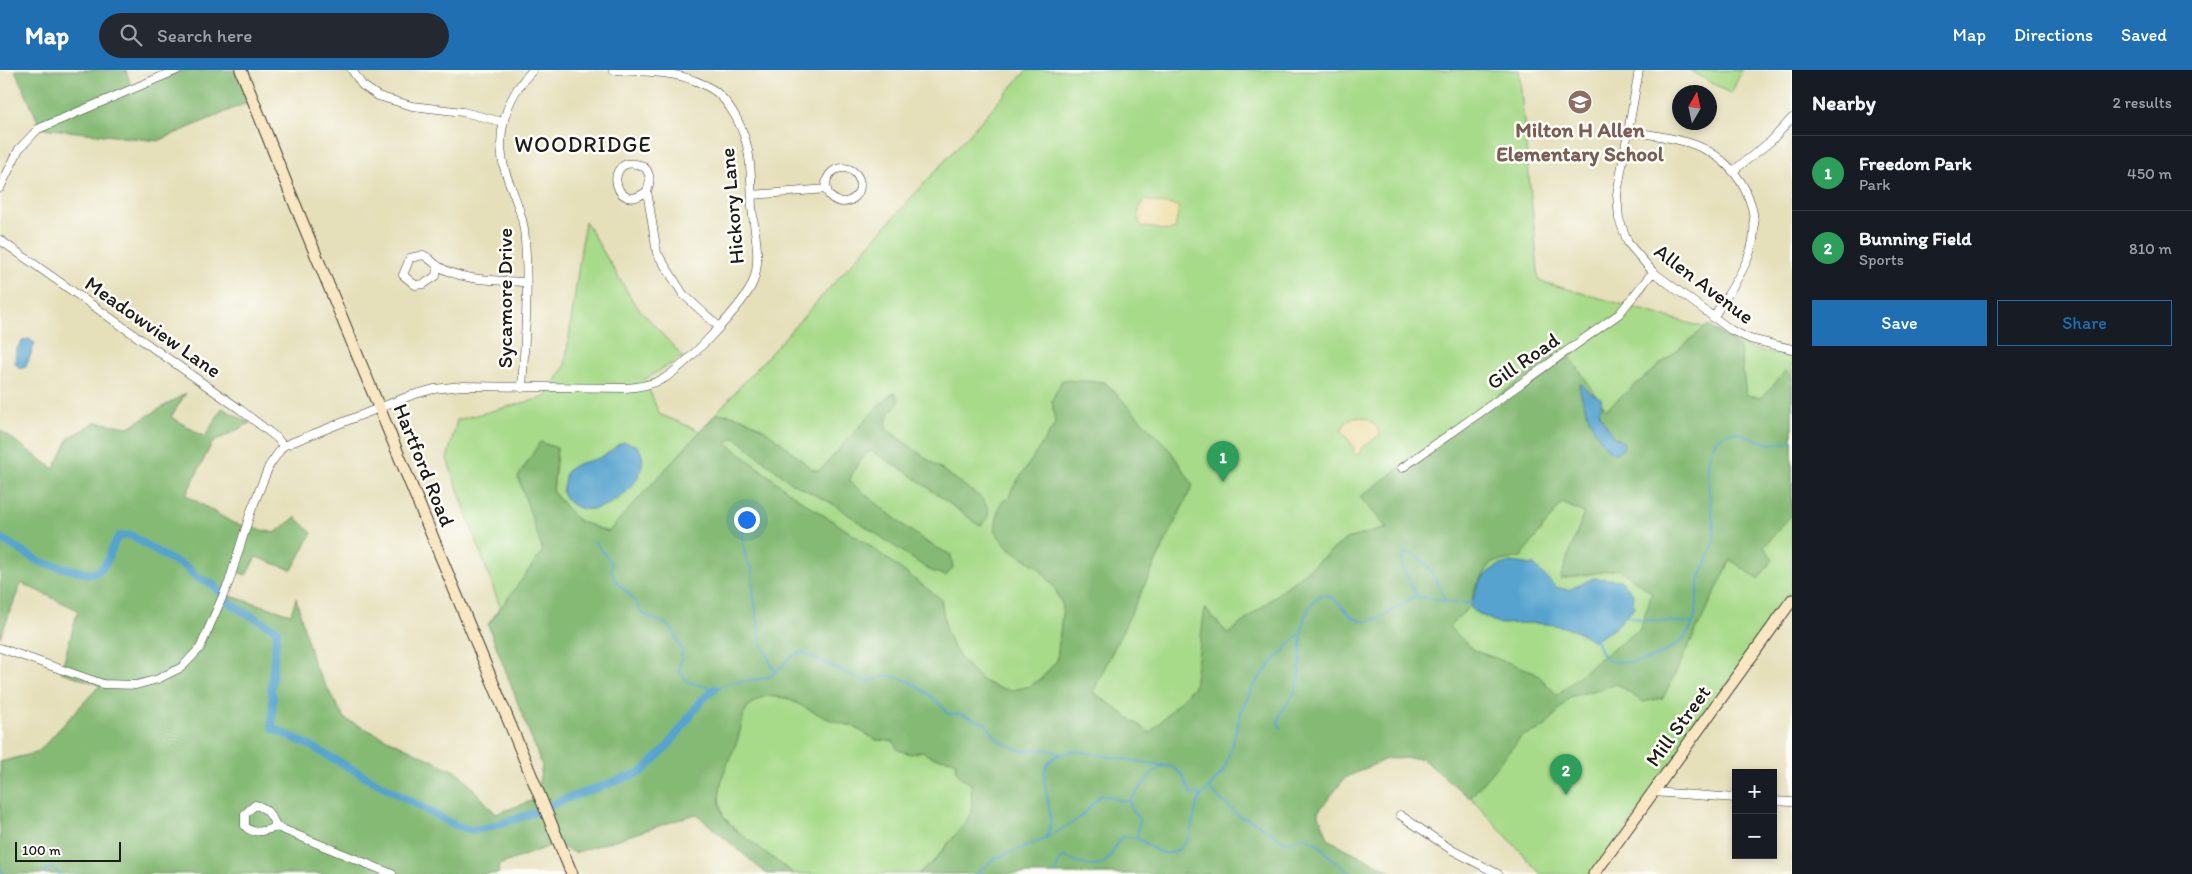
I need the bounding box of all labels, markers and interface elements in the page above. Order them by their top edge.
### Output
search box [99,13,449,58]
text: Map [25,21,69,50]
icon: search [117,21,145,49]
text: Search here [157,24,252,47]
text: Map [1953,24,1986,46]
text: Directions [2014,24,2093,46]
text: Saved [2121,24,2167,46]
north arrow [1672,85,1717,130]
school or university icon: Milton H Allen Elementary School [1567,89,1593,115]
text: Nearby [1812,90,1876,115]
text: 2 results [2112,93,2172,112]
place label: Milton H Allen Elementary School [1496,117,1665,167]
district label: WOODRIDGE [514,131,652,158]
street label: Hickory Lane [714,147,749,265]
text: Freedom Park [1859,152,1972,175]
text: 1 [1824,164,1832,183]
text: 450 m [2127,164,2172,183]
text: Park [1859,175,1890,194]
text: Bunning Field [1859,227,1972,250]
street label: Sycamore Drive [492,228,517,368]
street label: Allen Avenue [1650,238,1759,329]
text: 2 [1824,239,1832,258]
text: 810 m [2129,239,2172,258]
text: Sports [1859,250,1904,269]
street label: Meadowview Lane [80,270,226,383]
button: Save [1812,300,1987,346]
button: Share [1997,300,2172,346]
street label: Gill Road [1482,326,1564,394]
street label: Hartford Road [388,400,461,530]
pin: 1 [1207,441,1239,482]
your location [734,507,760,533]
street label: Mill Street [1640,680,1716,771]
pin: 2 [1550,754,1582,795]
map controls [1732,769,1777,859]
button: + [1732,769,1777,814]
button: − [1732,814,1777,859]
scale bar [15,839,121,862]
text: 100 m [22,842,61,859]

